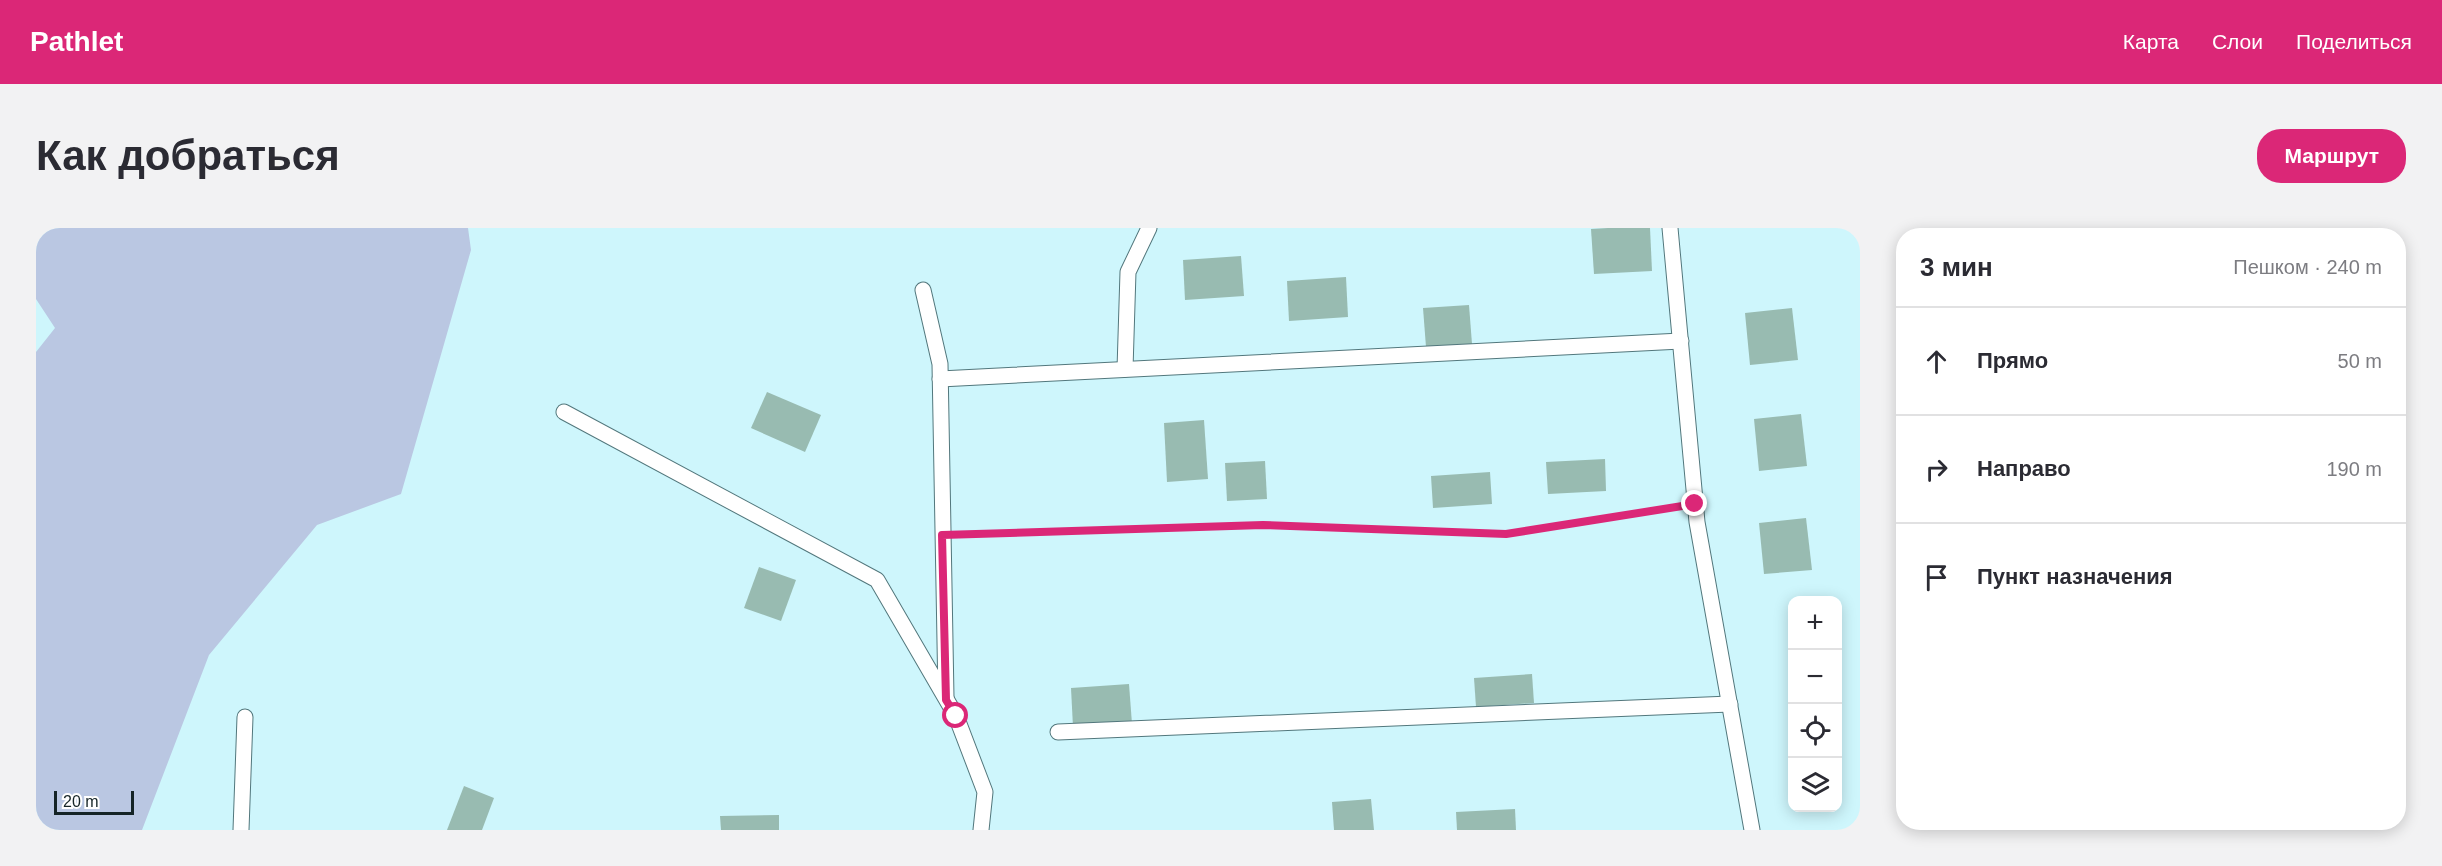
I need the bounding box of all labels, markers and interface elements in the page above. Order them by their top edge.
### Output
text: Pathlet [30,26,123,57]
text: Карта [2123,30,2179,53]
text: Слои [2212,30,2263,53]
text: Поделиться [2296,30,2412,53]
button: Маршрут [2257,129,2406,183]
text: Как добраться [36,132,340,179]
text: 3 мин [1920,252,1993,282]
text: Пешком · 240 m [2233,256,2382,278]
icon: ahead [1920,345,1953,378]
text: Прямо [1977,348,2048,373]
text: 50 m [2338,350,2382,372]
icon: right [1920,453,1953,486]
text: Направо [1977,456,2071,481]
text: 190 m [2326,458,2382,480]
route end [1681,490,1707,516]
icon: arrive [1920,561,1953,594]
text: Пункт назначения [1977,564,2173,589]
map controls [1788,596,1842,812]
button: + [1788,596,1842,650]
button: − [1788,650,1842,704]
route start [942,702,968,728]
button: locate [1788,704,1842,758]
button: layers [1788,758,1842,812]
scale bar [54,788,134,816]
text: 20 m [63,793,99,810]

